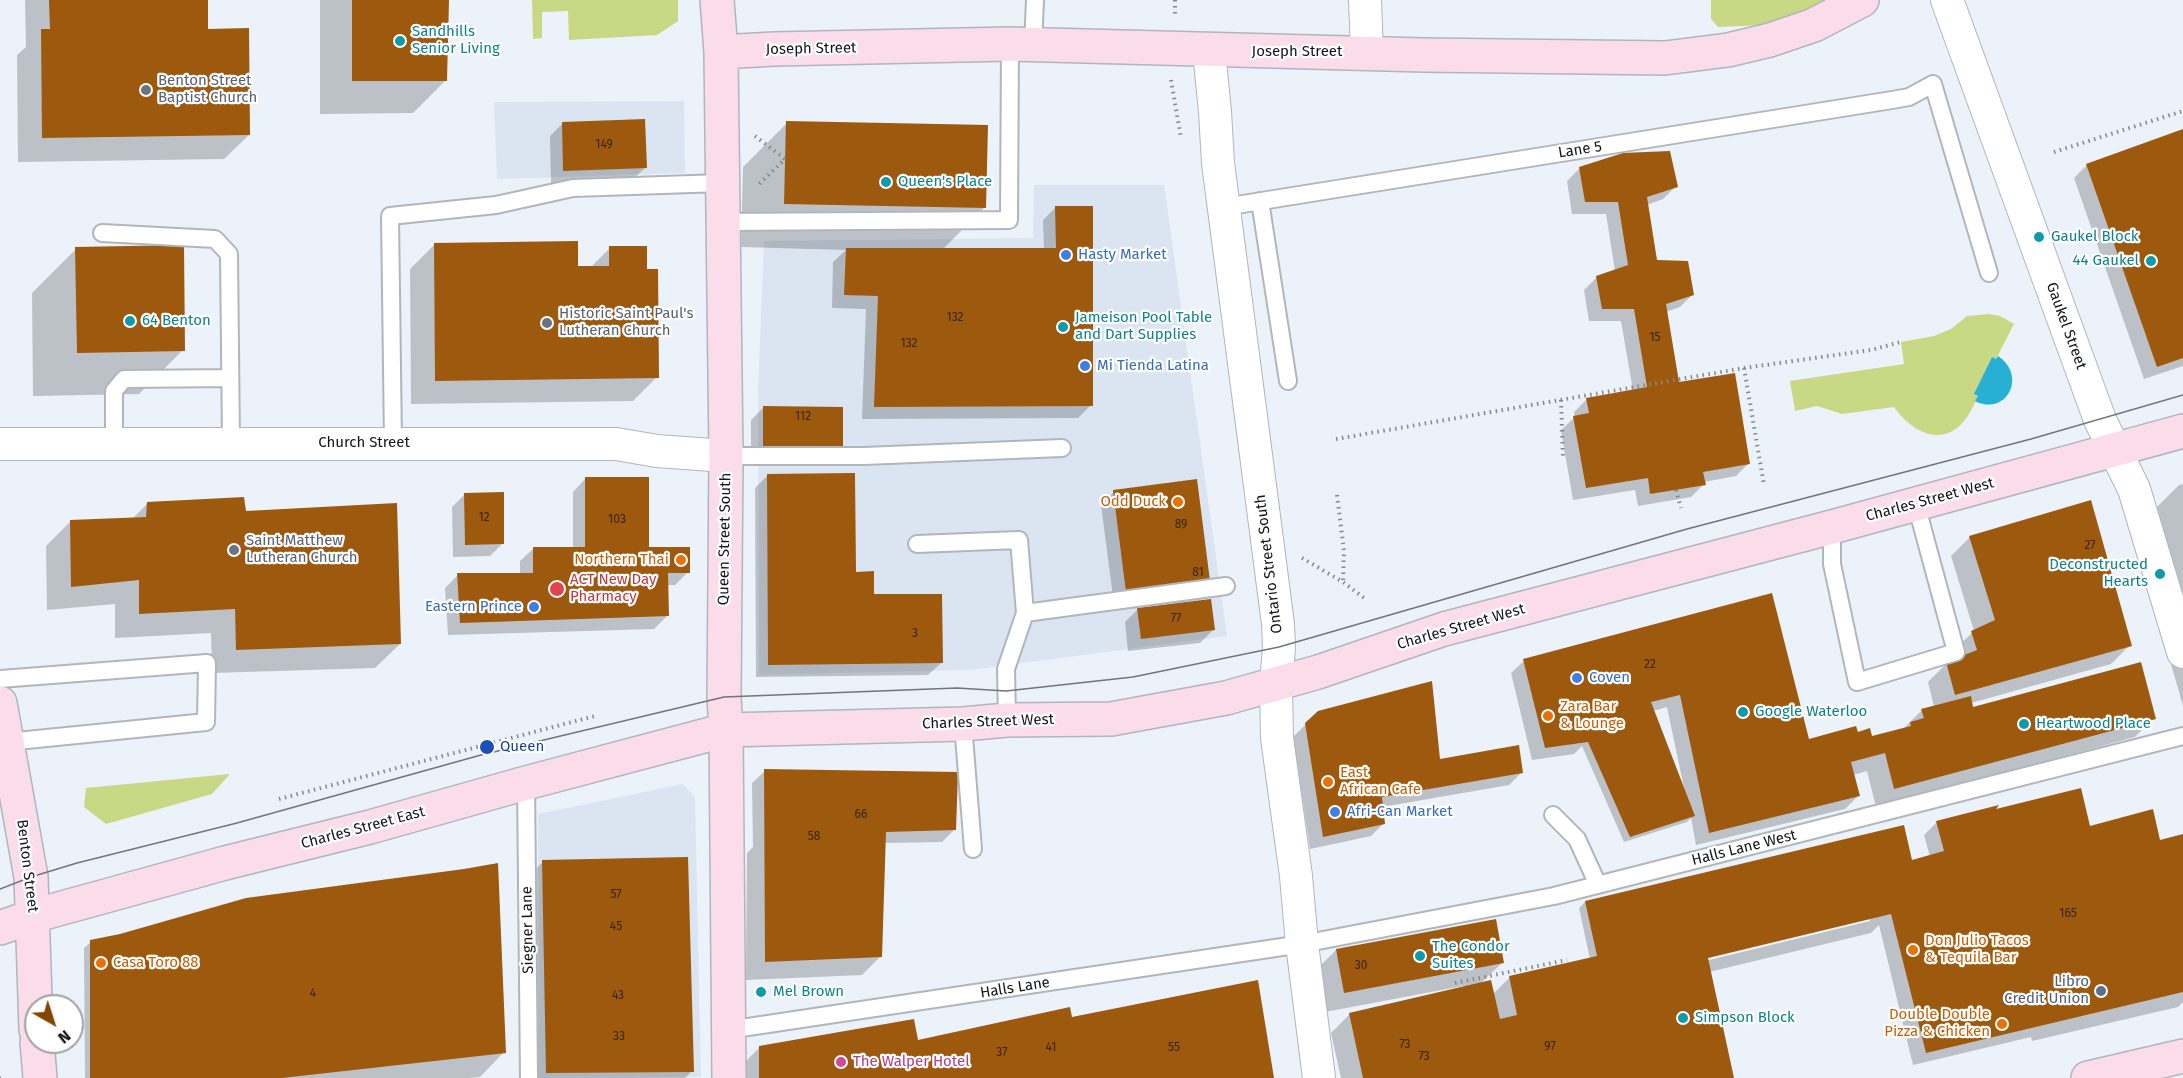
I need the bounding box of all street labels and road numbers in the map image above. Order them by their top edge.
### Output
street label: Joseph Street [765,39,857,59]
street label: Joseph Street [1252,43,1342,61]
street label: Lane 5 [1557,138,1603,162]
street label: Gaukel Street [2042,280,2090,372]
street label: Church Street [318,434,410,452]
street label: Queen Street South [715,472,735,606]
street label: Charles Street West [1864,474,1996,526]
street label: Ontario Street South [1252,493,1286,635]
street label: Charles Street West [1395,600,1527,654]
street label: Charles Street West [922,711,1054,733]
street label: Charles Street East [299,803,427,853]
street label: Benton Street [12,819,42,913]
street label: Halls Lane West [1690,826,1798,870]
street label: Siegner Lane [518,886,538,974]
street label: Halls Lane [979,974,1051,1002]

